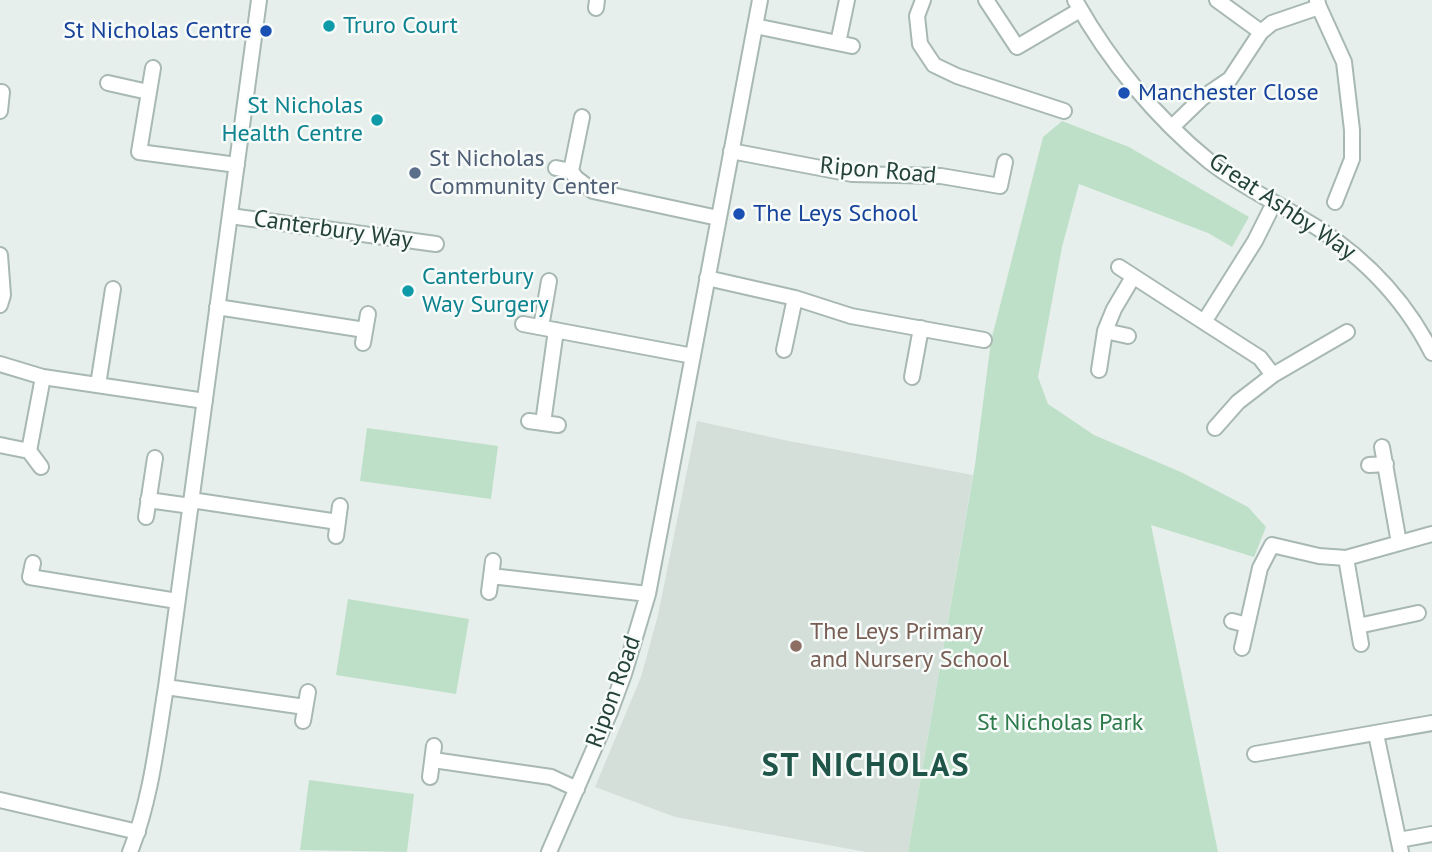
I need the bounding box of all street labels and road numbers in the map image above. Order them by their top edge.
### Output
street label: Great Ashby Way [1203,147,1361,267]
street label: Ripon Road [819,152,937,190]
street label: Canterbury Way [252,205,414,255]
street label: Ripon Road [580,632,648,752]

